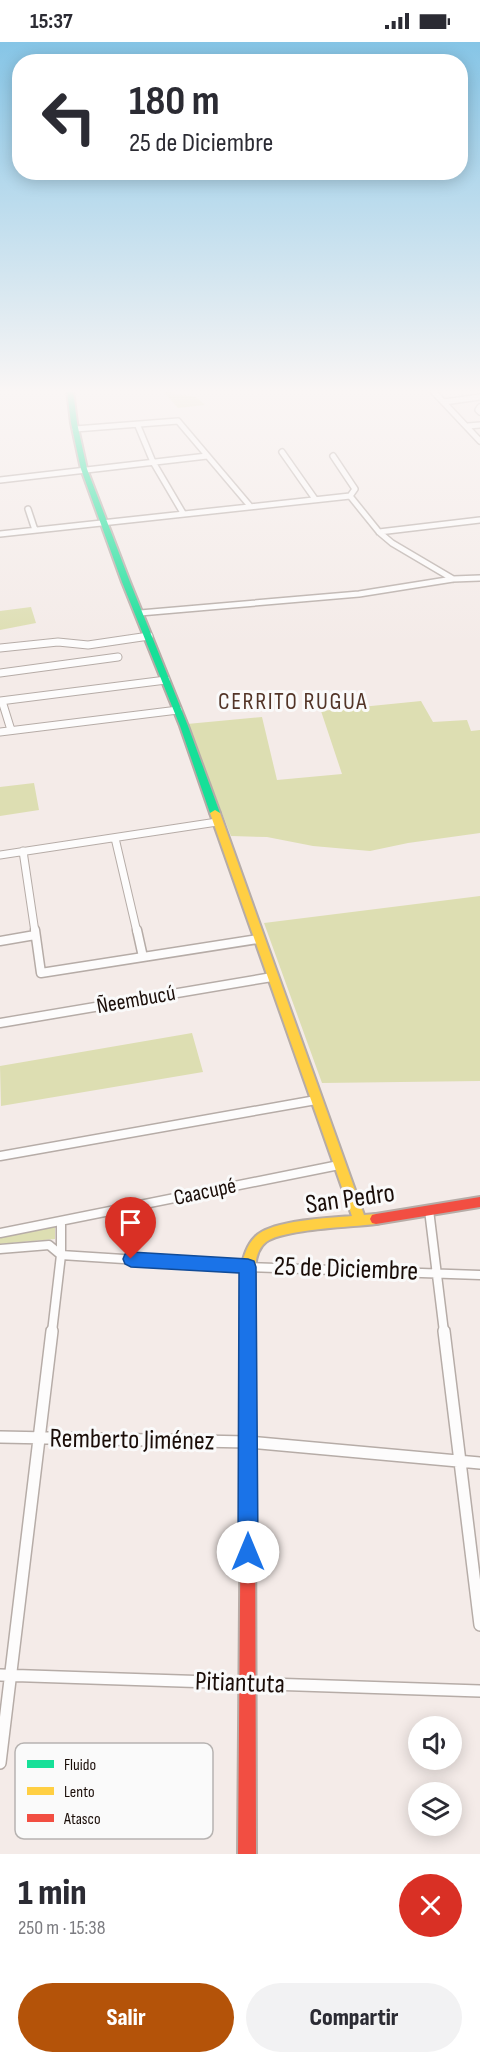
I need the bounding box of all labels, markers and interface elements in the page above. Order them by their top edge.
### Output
text: 15:37 [30,8,73,35]
text: 180 m [129,76,220,127]
icon: left [30,78,108,156]
text: 25 de Diciembre [129,127,273,159]
district label: CERRITO RUGUA [218,687,368,716]
street label: Ñeembucú [95,980,177,1020]
street label: Caacupé [171,1172,239,1212]
street label: San Pedro [303,1177,397,1221]
pin [105,1197,156,1259]
icon: arrive [114,1206,147,1239]
street label: 25 de Diciembre [273,1250,419,1288]
street label: Remberto Jiménez [49,1423,215,1457]
position arrow [216,1520,280,1584]
street label: Pitiantuta [195,1665,285,1701]
map controls [408,1716,462,1836]
button: sound [408,1716,462,1770]
legend [15,1743,213,1839]
text: Fluido [64,1756,96,1775]
button: layers [408,1782,462,1836]
text: Lento [64,1783,95,1802]
text: Atasco [63,1810,101,1829]
text: 1 min [18,1872,86,1915]
button: close [399,1874,462,1937]
text: 250 m · 15:38 [18,1916,105,1940]
button: Salir [18,1983,234,2052]
button: Compartir [246,1983,462,2052]

